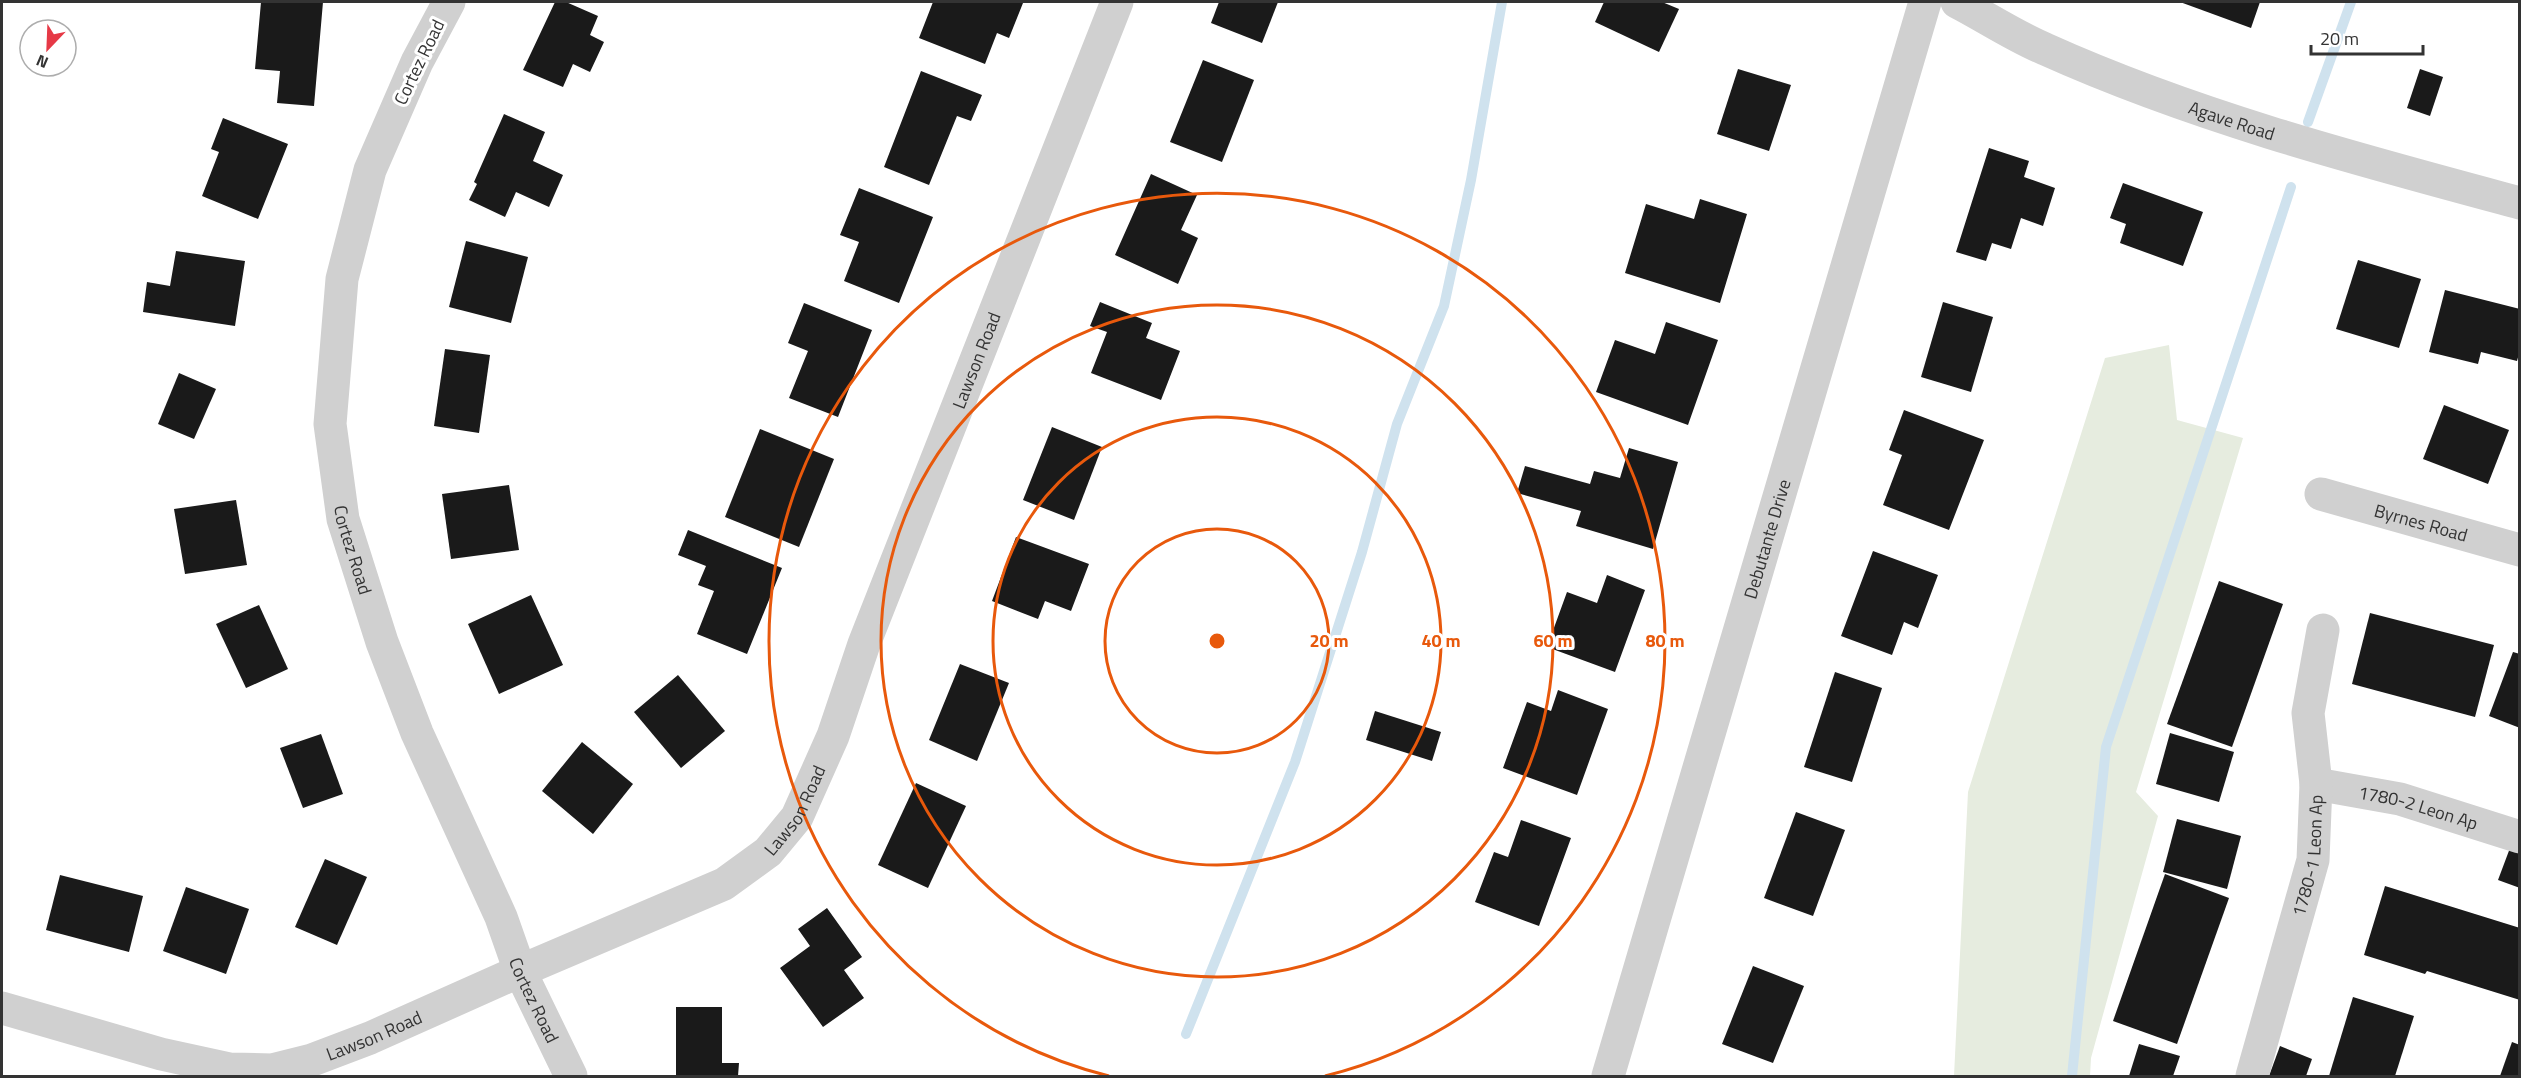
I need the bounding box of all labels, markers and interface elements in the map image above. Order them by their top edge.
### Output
street label: Cortez Road [387,15,451,109]
north arrow [18,18,78,78]
scale bar [2311,18,2424,56]
text: 20 m [2320,25,2359,52]
text: N [32,49,52,75]
street label: Agave Road [2185,93,2279,147]
street label: Lawson Road [945,308,1007,413]
street label: Debutante Drive [1736,476,1797,602]
street label: Byrnes Road [2371,496,2471,548]
street label: Cortez Road [328,504,380,598]
text: 20 m [1309,627,1349,654]
text: 40 m [1421,627,1461,654]
text: 60 m [1533,627,1573,654]
text: 80 m [1645,627,1685,654]
centre of rings [1207,631,1227,651]
street label: Lawson Road [757,761,832,861]
street label: 1780-2 Leon Ap [2356,778,2482,836]
street label: 1780-1 Leon Ap [2284,794,2329,920]
street label: Cortez Road [503,954,566,1047]
street label: Lawson Road [322,1003,426,1067]

